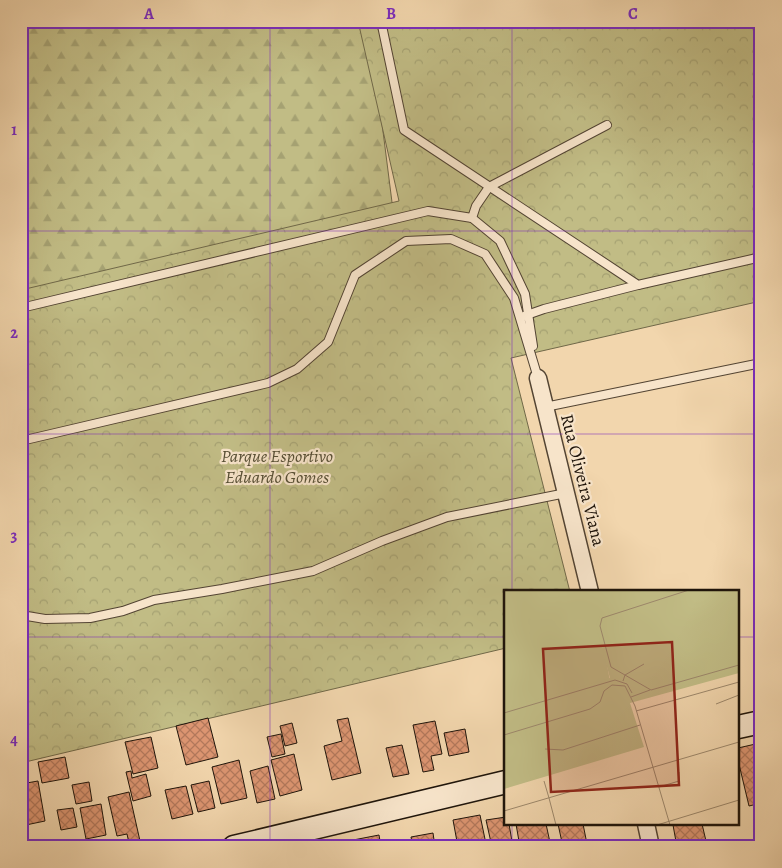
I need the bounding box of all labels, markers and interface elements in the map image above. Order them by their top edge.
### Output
text: A [143,3,155,25]
text: B [386,3,396,25]
text: C [628,3,638,25]
text: 1 [11,119,17,141]
text: 2 [10,322,18,344]
street label: Rua Oliveira Viana [555,411,611,549]
park label: Parque Esportivo Eduardo Gomes [221,444,333,489]
text: 3 [11,525,18,547]
inset map [504,590,740,826]
text: 4 [10,729,18,751]

